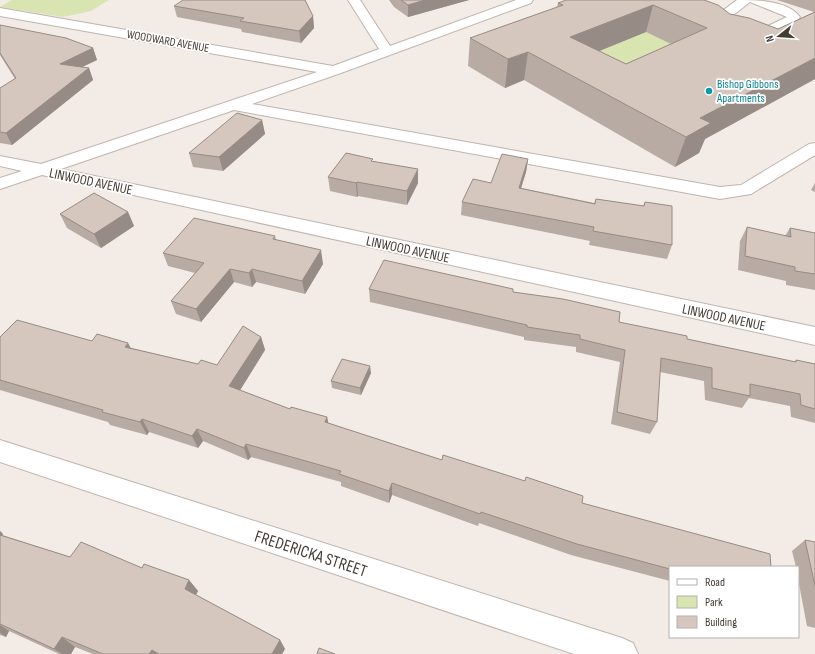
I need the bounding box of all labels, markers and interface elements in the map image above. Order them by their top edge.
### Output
north arrow [759,16,799,56]
street label: WOODWARD AVENUE [125,27,210,56]
text: N [763,34,777,43]
place label: Bishop Gibbons Apartments [716,77,779,106]
marker: Bishop Gibbons Apartments [704,86,714,96]
street label: LINWOOD AVENUE [48,164,134,199]
street label: LINWOOD AVENUE [365,232,451,267]
street label: LINWOOD AVENUE [681,300,767,335]
street label: FREDERICKA STREET [252,526,370,582]
legend [669,566,799,638]
text: Road [705,575,725,590]
text: Park [705,595,723,610]
text: Building [705,615,737,630]

